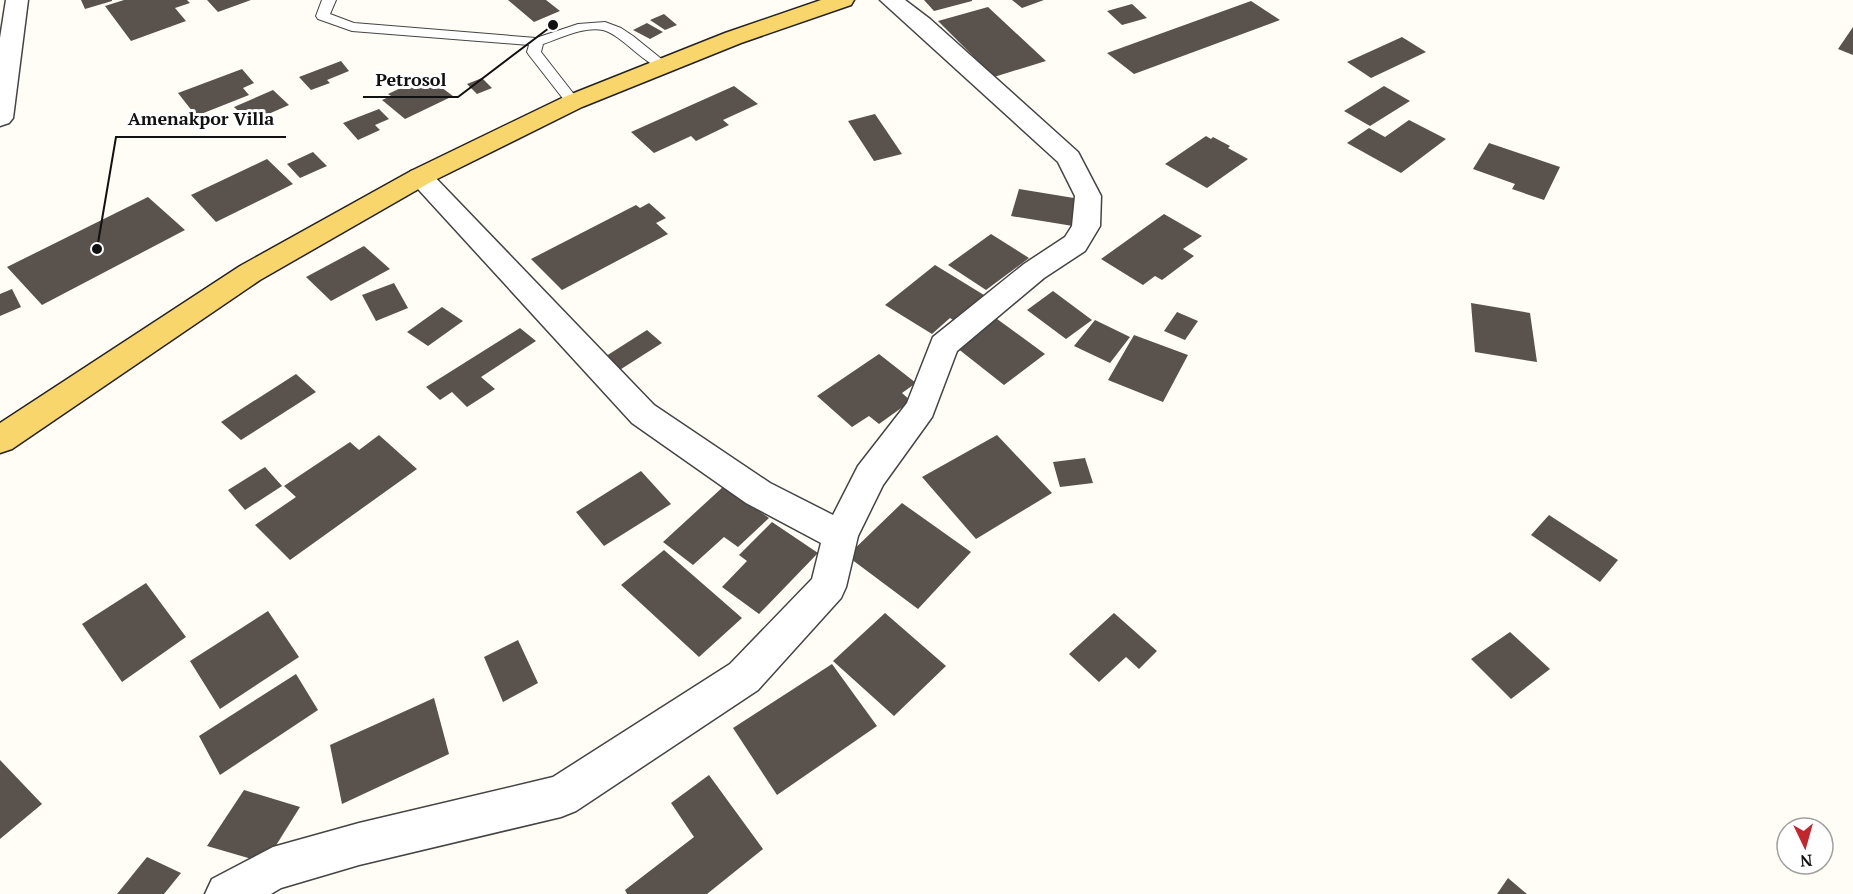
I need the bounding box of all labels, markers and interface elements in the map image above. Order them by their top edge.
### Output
callout: Petrosol [363,61,458,97]
text: Petrosol [375,67,447,91]
callout: Amenakpor Villa [116,101,286,137]
text: Amenakpor Villa [128,106,274,130]
north arrow [1775,816,1835,876]
text: N [1799,849,1813,872]

